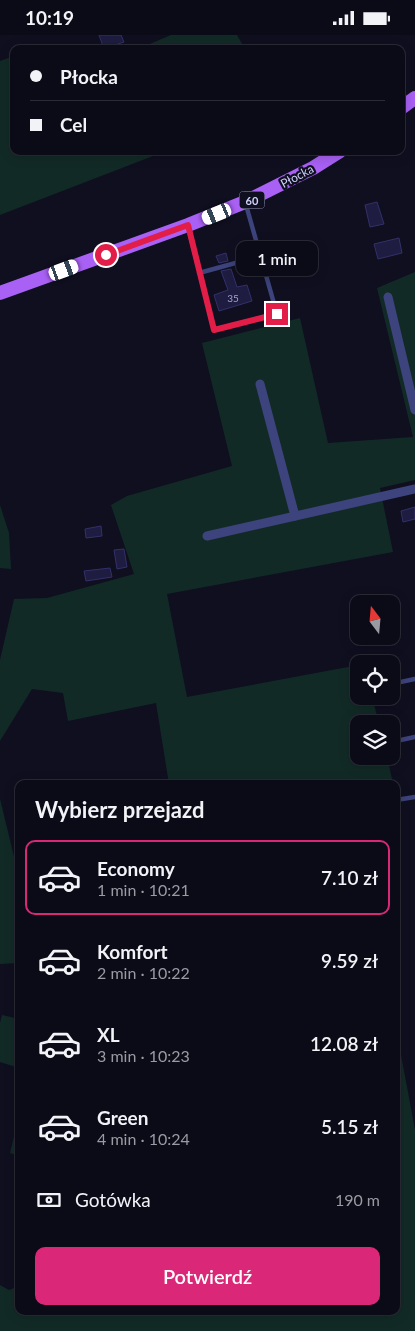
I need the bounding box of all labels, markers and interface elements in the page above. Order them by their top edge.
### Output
text: 10:19 [25,6,74,29]
text: Płocka [60,65,118,88]
text: Cel [60,113,87,136]
street label: Płocka [278,161,316,191]
road number: 60 [240,191,264,209]
car [200,201,233,227]
callout: 1 min [236,241,318,277]
route start [95,244,117,266]
text: 1 min [257,249,297,268]
car [47,258,80,282]
house number: 35 [227,292,239,304]
route end [266,303,288,325]
north arrow [350,595,400,645]
map controls [350,595,400,765]
button: locate [350,655,400,705]
button: layers [350,715,400,765]
text: Wybierz przejazd [35,796,204,823]
icon: car [37,855,82,900]
text: Economy [97,857,175,880]
text: 7.10 zł [321,866,378,889]
text: 1 min · 10:21 [97,880,190,899]
icon: car [37,938,82,983]
text: Komfort [97,940,168,963]
text: 9.59 zł [321,949,378,972]
text: 2 min · 10:22 [97,963,190,982]
icon: car [37,1021,82,1066]
text: XL [97,1023,120,1046]
text: 12.08 zł [310,1032,378,1055]
text: 3 min · 10:23 [97,1046,190,1065]
icon: car [37,1104,82,1149]
text: Green [97,1106,148,1129]
text: 5.15 zł [321,1115,378,1138]
text: 4 min · 10:24 [97,1129,190,1148]
icon: cash [35,1186,63,1214]
text: Gotówka [75,1188,151,1211]
text: 190 m [335,1190,380,1209]
button: Potwierdź [35,1247,380,1305]

